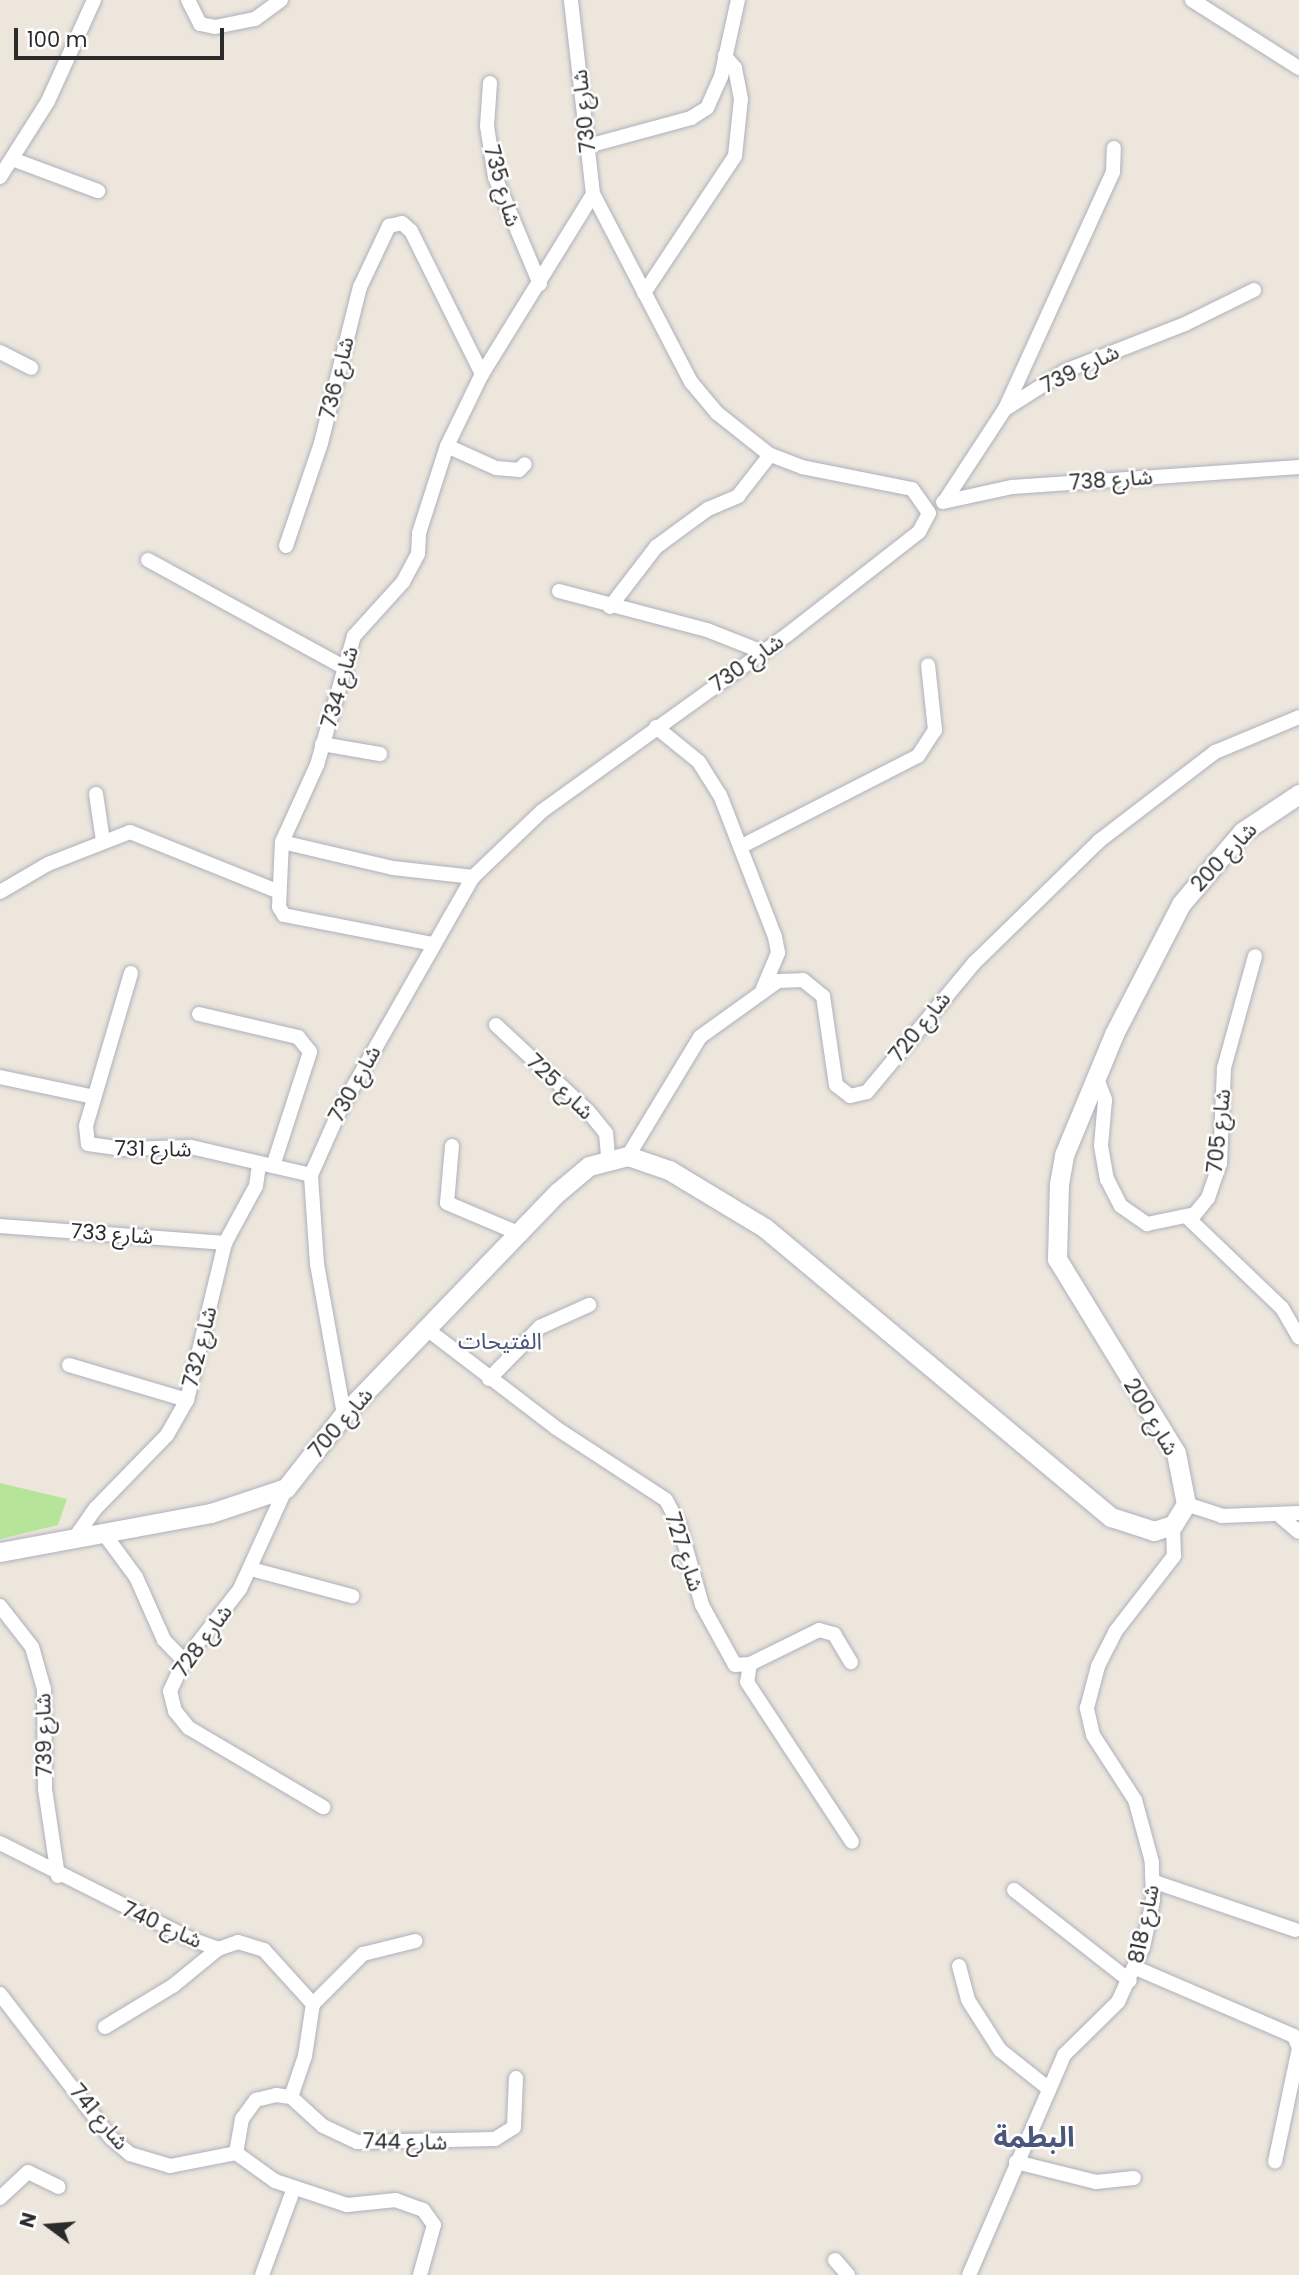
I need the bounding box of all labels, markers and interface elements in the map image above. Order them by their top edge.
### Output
scale bar [18,14,228,58]
text: 100 m [27,25,87,54]
street label: شارع 730 [567,68,601,154]
street label: شارع 735 [478,142,526,230]
street label: شارع 736 [315,334,359,422]
street label: شارع 739 [1037,339,1123,399]
street label: شارع 738 [1068,465,1154,495]
street label: شارع 730 [706,629,788,697]
street label: شارع 734 [316,643,364,731]
street label: شارع 200 [1186,817,1262,897]
street label: شارع 720 [884,987,956,1067]
street label: شارع 730 [324,1041,386,1127]
street label: شارع 725 [521,1049,599,1125]
street label: شارع 705 [1202,1088,1236,1174]
street label: شارع 731 [114,1136,192,1162]
street label: شارع 733 [70,1219,154,1249]
street label: شارع 732 [178,1304,222,1390]
district label: الفتيحات [458,1327,542,1355]
street label: شارع 200 [1118,1374,1184,1460]
street label: شارع 700 [304,1383,378,1463]
street label: شارع 727 [659,1509,709,1595]
street label: شارع 728 [168,1600,238,1682]
street label: شارع 739 [31,1693,57,1777]
street label: شارع 818 [1123,1882,1165,1966]
street label: شارع 740 [118,1896,206,1954]
street label: شارع 741 [64,2079,134,2155]
district label: البطمة [993,2121,1075,2155]
street label: شارع 744 [363,2129,447,2155]
north arrow [14,2191,84,2261]
text: N [13,2209,43,2231]

